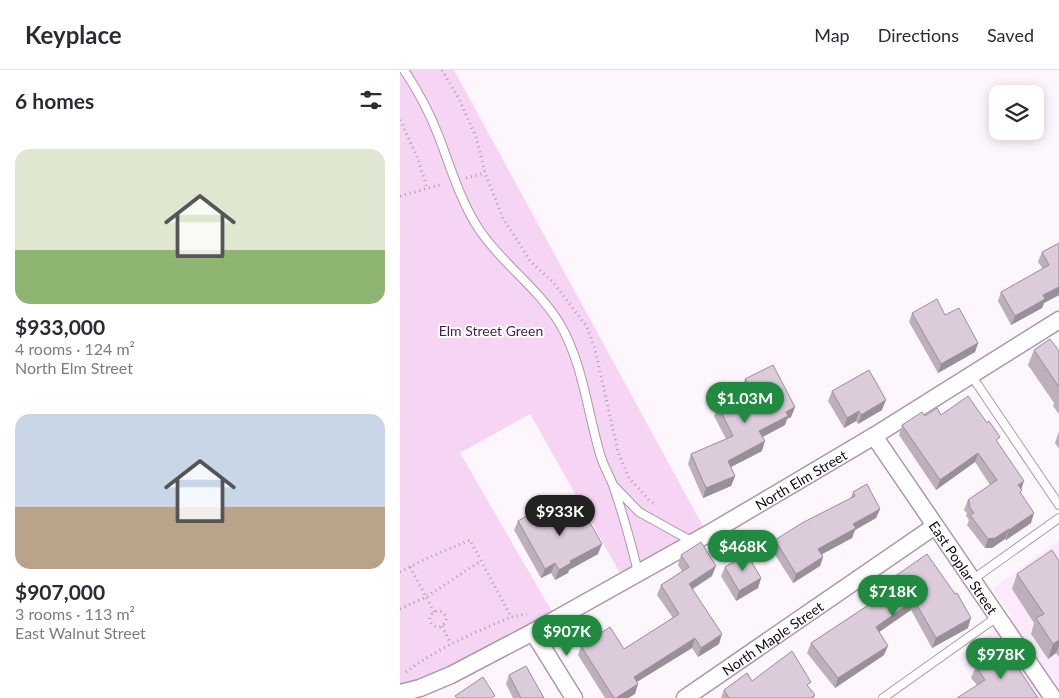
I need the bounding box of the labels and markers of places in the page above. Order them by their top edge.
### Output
pin: $1.03M [704,382,786,424]
pin: $933K [525,494,595,537]
pin: $468K [708,530,778,572]
pin: $718K [858,574,928,617]
pin: $907K [532,614,602,657]
pin: $978K [966,638,1036,680]

